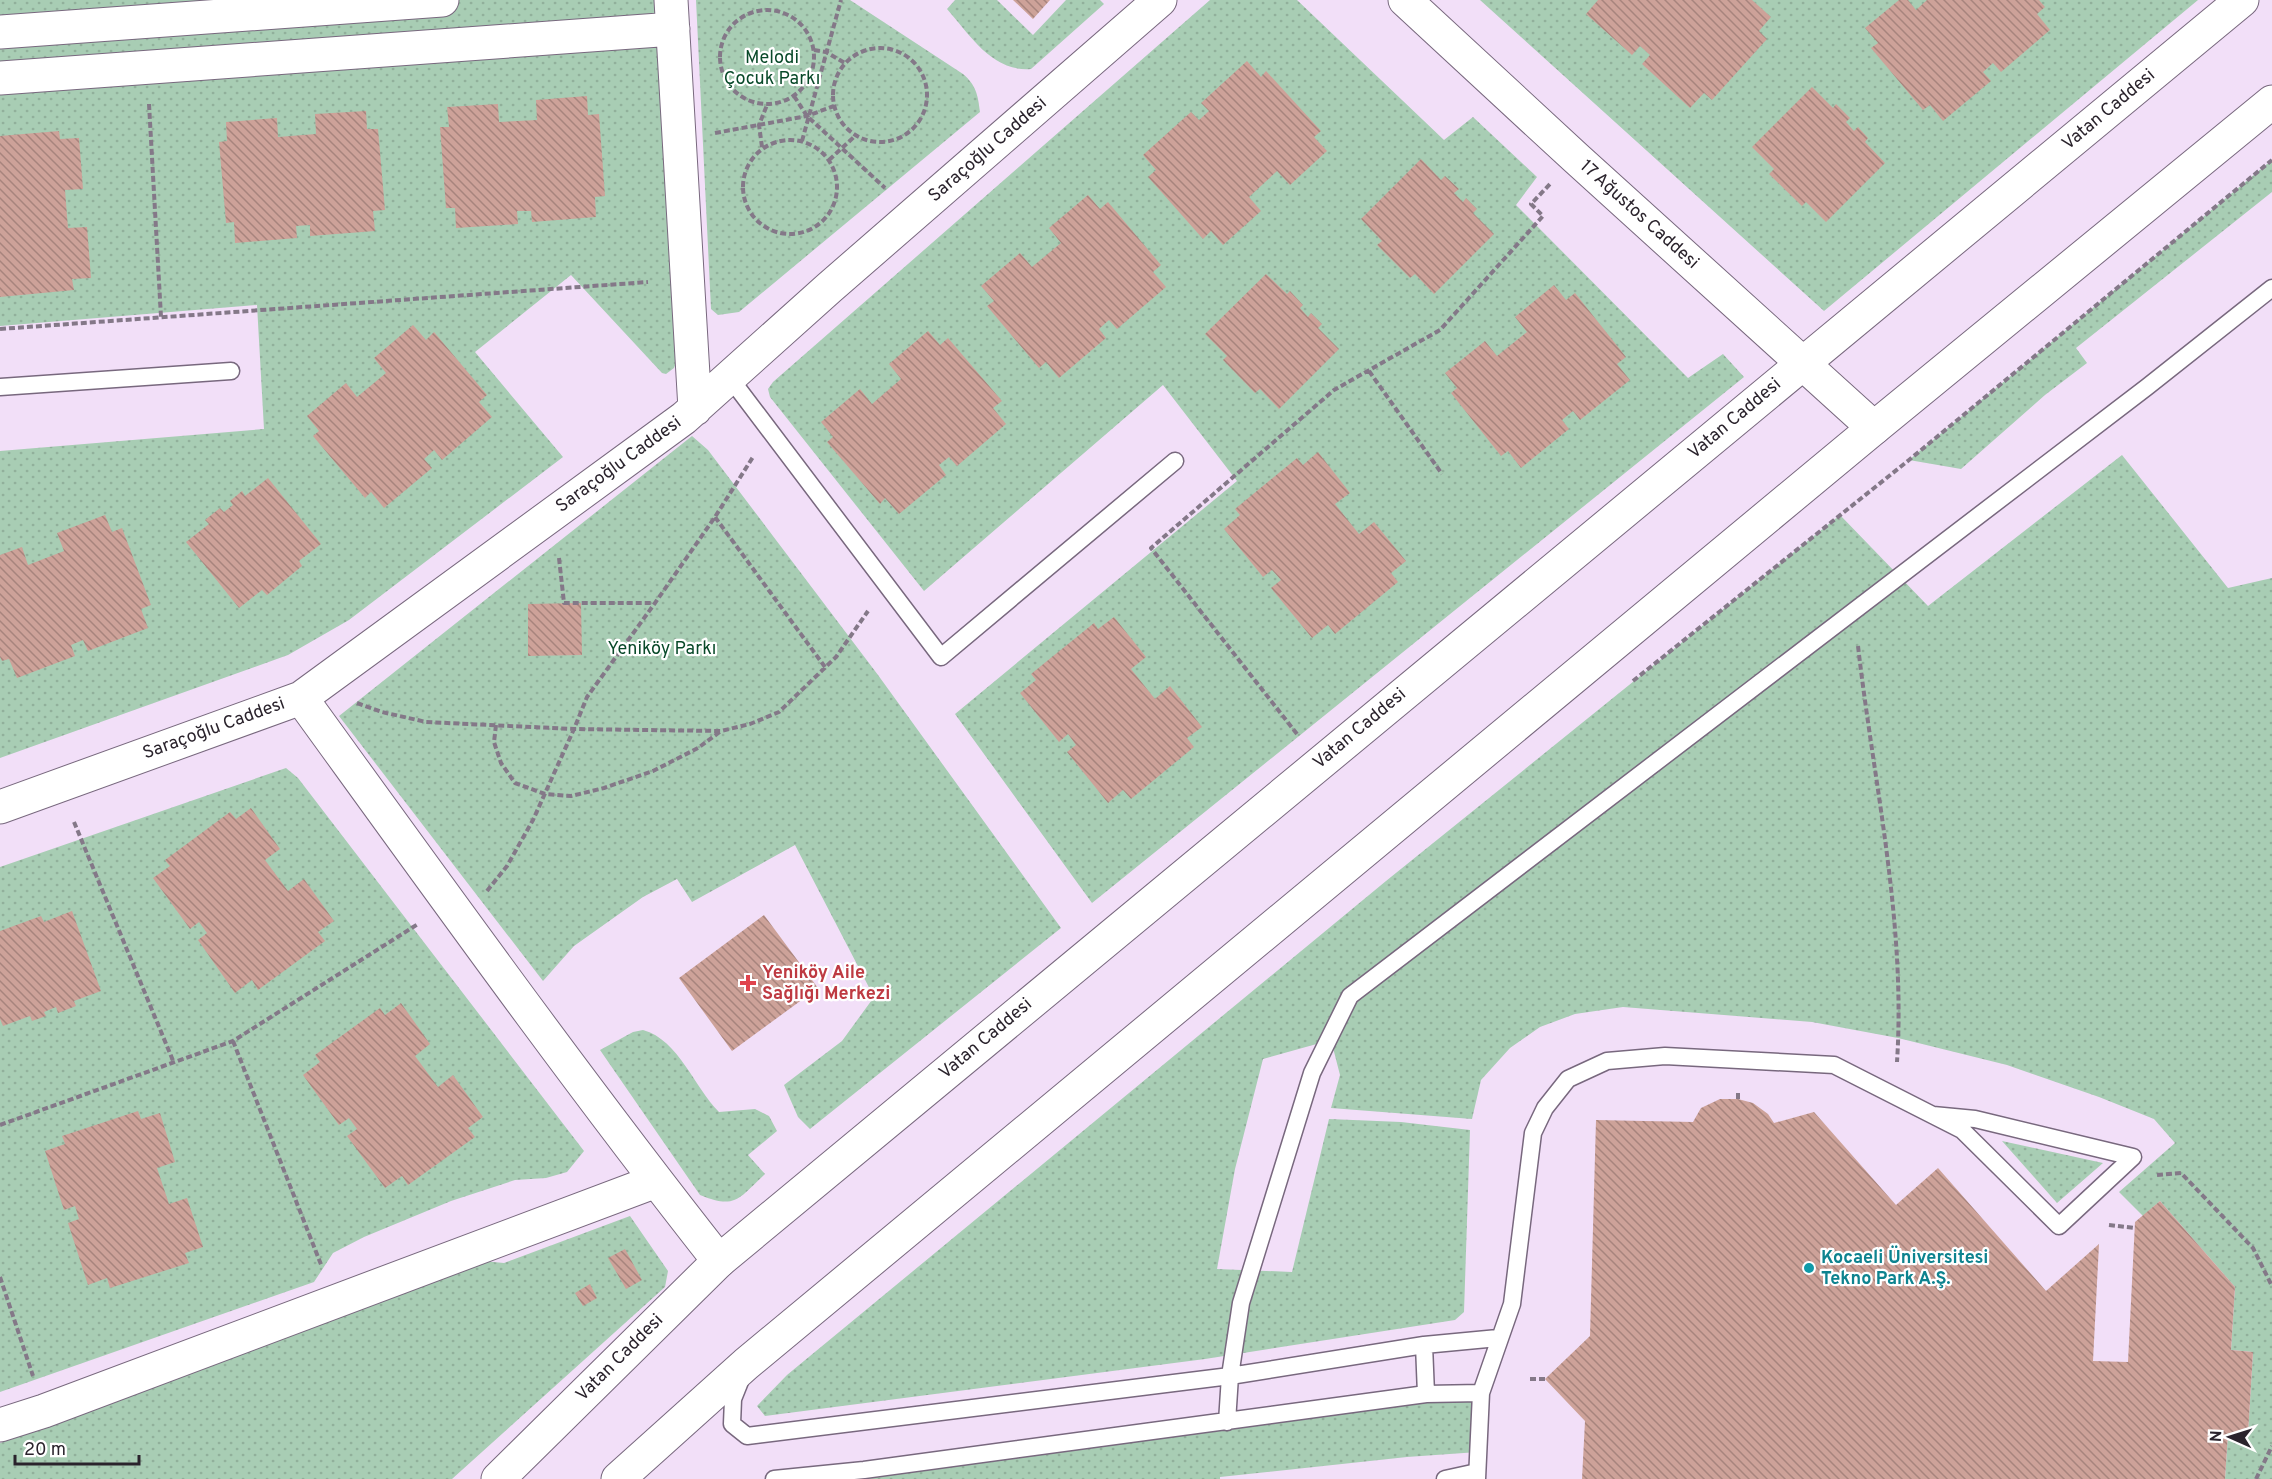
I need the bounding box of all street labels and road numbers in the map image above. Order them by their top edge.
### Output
street label: Vatan Caddesi [2058,64,2160,156]
street label: Saraçoğlu Caddesi [924,92,1052,208]
street label: 17 Ağustos Caddesi [1575,155,1703,275]
street label: Vatan Caddesi [1684,373,1786,465]
street label: Saraçoğlu Caddesi [552,412,686,518]
street label: Vatan Caddesi [1309,683,1411,775]
street label: Saraçoğlu Caddesi [140,693,288,765]
street label: Vatan Caddesi [935,993,1037,1085]
street label: Vatan Caddesi [571,1309,669,1407]

